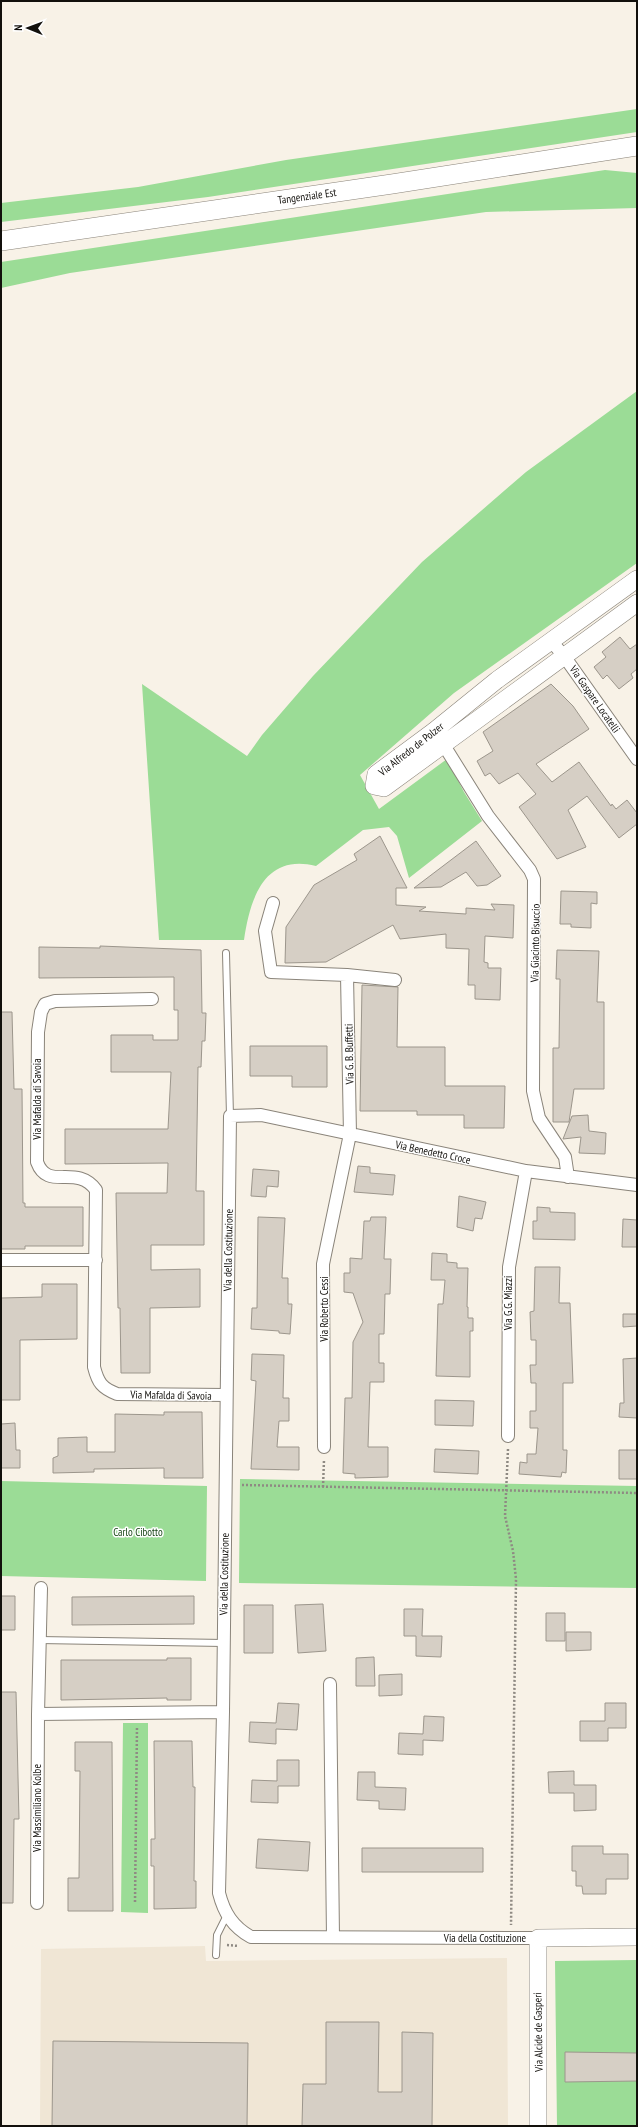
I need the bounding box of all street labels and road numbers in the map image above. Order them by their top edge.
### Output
street label: Tangenziale Est [277,185,337,207]
street label: Via Gaspare Locatelli [566,662,623,735]
street label: Via Alfredo de Polzer [375,719,446,779]
street label: Via Giacinto Bisuccio [527,903,543,983]
street label: Via G. B. Buffetti [341,1024,357,1085]
street label: Via Mafalda di Savoia [30,1058,44,1141]
street label: Via Benedetto Croce [393,1137,472,1167]
street label: Via della Costituzione [220,1208,236,1292]
street label: Via Roberto Cessi [317,1276,331,1343]
street label: Via G.G. Miazzi [501,1276,515,1331]
street label: Via Mafalda di Savoia [129,1387,212,1403]
street label: Via della Costituzione [216,1532,232,1616]
street label: Via Massimiliano Kolbe [30,1764,44,1853]
street label: Via della Costituzione [443,1931,527,1945]
street label: Via Alcide de Gasperi [530,1992,546,2073]

